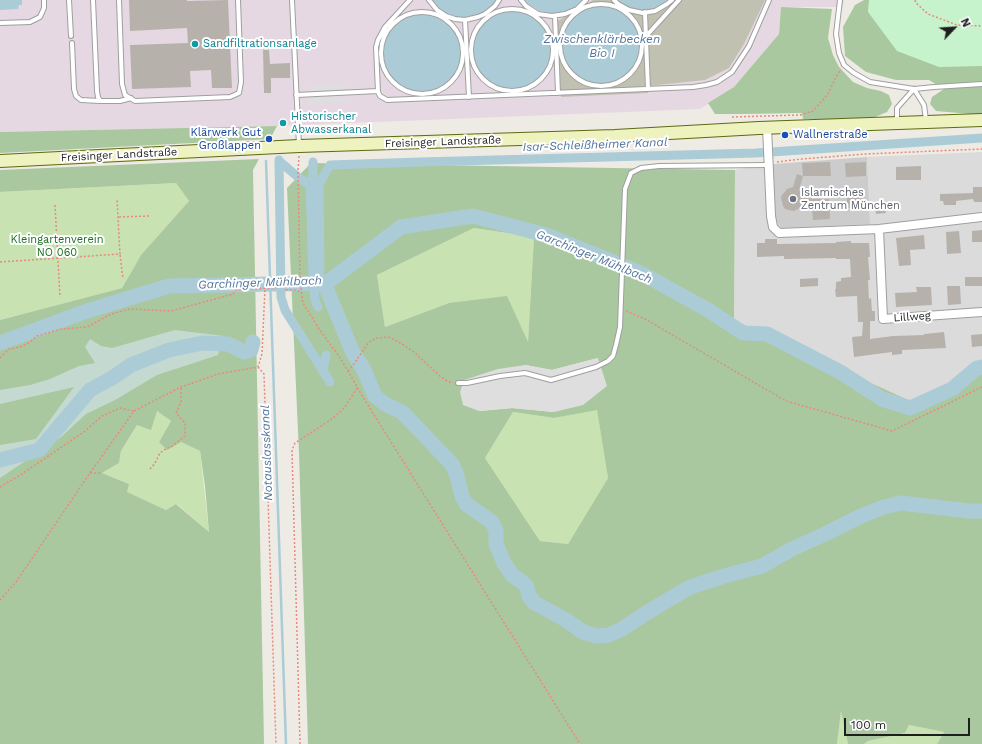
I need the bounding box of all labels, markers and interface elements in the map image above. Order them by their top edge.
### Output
north arrow [934,8,974,48]
text: N [958,16,973,29]
water label: Zwischenklärbecken Bio I [544,32,660,60]
place label: Sandfiltrationsanlage [203,37,317,51]
marker: Sandfiltrationsanlage [190,39,200,49]
place label: Historischer Abwasserkanal [291,110,371,136]
marker: Historischer Abwasserkanal [278,118,288,128]
place label: Klärwerk Gut Großlappen [191,126,261,152]
place label: Wallnerstraße [793,128,868,142]
marker: Wallnerstraße [780,130,790,140]
street label: Freisinger Landstraße [385,133,501,151]
marker: Klärwerk Gut Großlappen [264,134,274,144]
water label: Isar-Schleißheimer Kanal [522,135,668,155]
street label: Freisinger Landstraße [61,145,177,165]
place label: Islamisches Zentrum München [801,186,900,212]
marker: Islamisches Zentrum München [788,194,798,204]
water label: Garchinger Mühlbach [534,227,654,287]
park label: Kleingartenverein NO 060 [11,233,103,259]
water label: Garchinger Mühlbach [198,274,322,292]
street label: Lillweg [893,309,931,325]
water label: Notauslasskanal [258,405,276,501]
scale bar [846,710,972,736]
text: 100 m [851,718,886,732]

